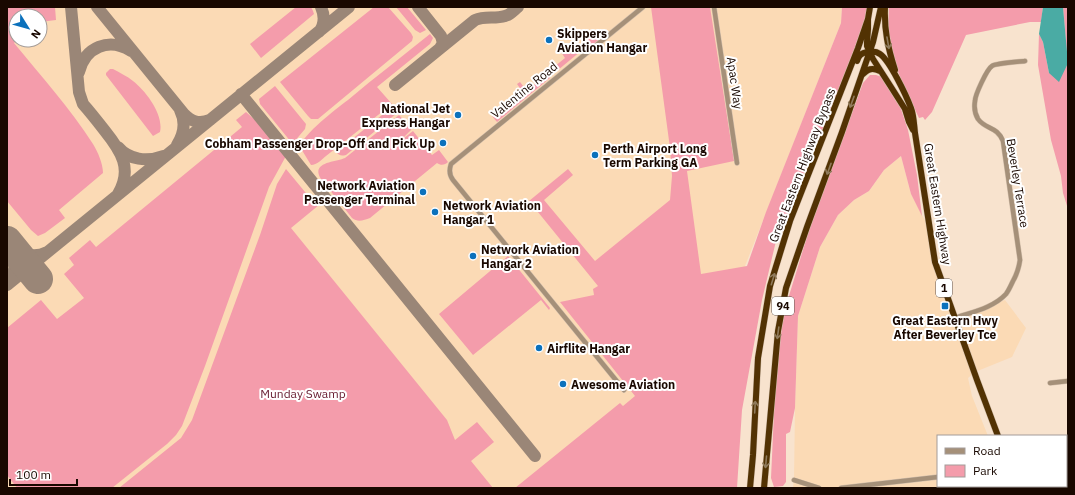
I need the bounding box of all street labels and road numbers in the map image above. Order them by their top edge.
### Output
street label: Apac Way [724,56,746,110]
street label: Valentine Road [488,59,560,121]
street label: Great Eastern Highway Bypass [766,86,838,244]
street label: Beverley Terrace [1004,137,1033,229]
street label: Great Eastern Highway [921,142,955,266]
road number: 1 [936,279,952,297]
road number: 94 [772,297,794,315]

